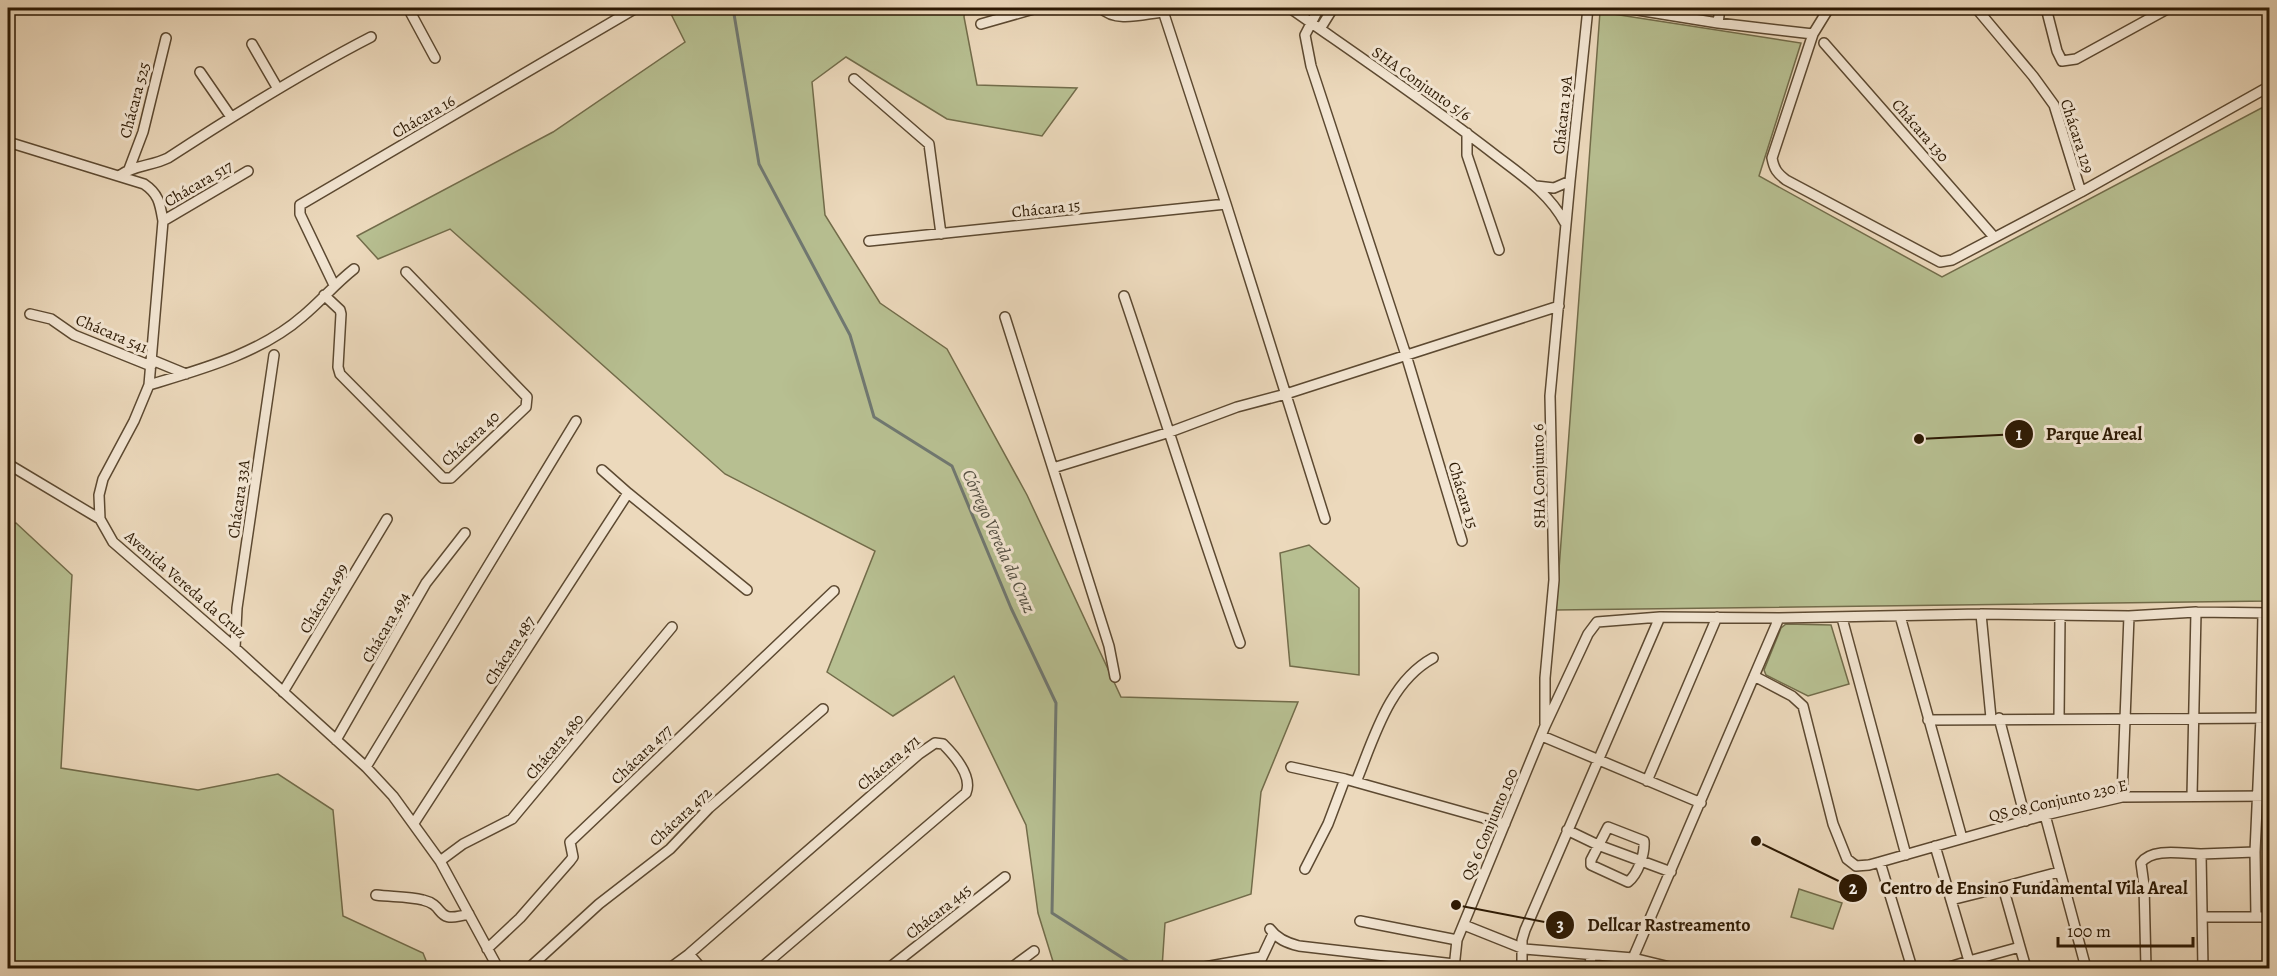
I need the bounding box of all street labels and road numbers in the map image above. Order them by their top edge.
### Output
street label: SHA Conjunto 5/6 [1367,41,1476,126]
street label: Chácara 525 [114,60,156,141]
street label: Chácara 19A [1548,74,1578,155]
street label: Chácara 16 [388,90,459,144]
street label: Chácara 130 [1887,94,1954,167]
street label: Chácara 129 [2055,96,2099,176]
street label: Chácara 517 [160,155,237,212]
street label: Chácara 15 [1011,194,1082,224]
street label: Chácara 541 [72,309,152,359]
street label: Chácara 40 [437,406,505,471]
street label: SHA Conjunto 6 [1527,424,1551,528]
street label: Chácara 33A [223,458,255,540]
street label: Chácara 15 [1442,459,1484,532]
street label: Avenida Vereda da Cruz [119,525,251,644]
street label: Chácara 499 [294,559,354,638]
street label: Chácara 494 [357,588,415,667]
street label: Chácara 487 [479,611,541,689]
street label: Chácara 480 [521,709,589,784]
street label: Chácara 477 [606,720,677,790]
street label: Chácara 471 [852,730,925,796]
street label: QS 6 Conjunto 100 [1456,765,1524,884]
street label: QS 08 Conjunto 230 E [1987,774,2130,828]
street label: Chácara 472 [645,782,717,851]
street label: Chácara 445 [901,879,976,944]

